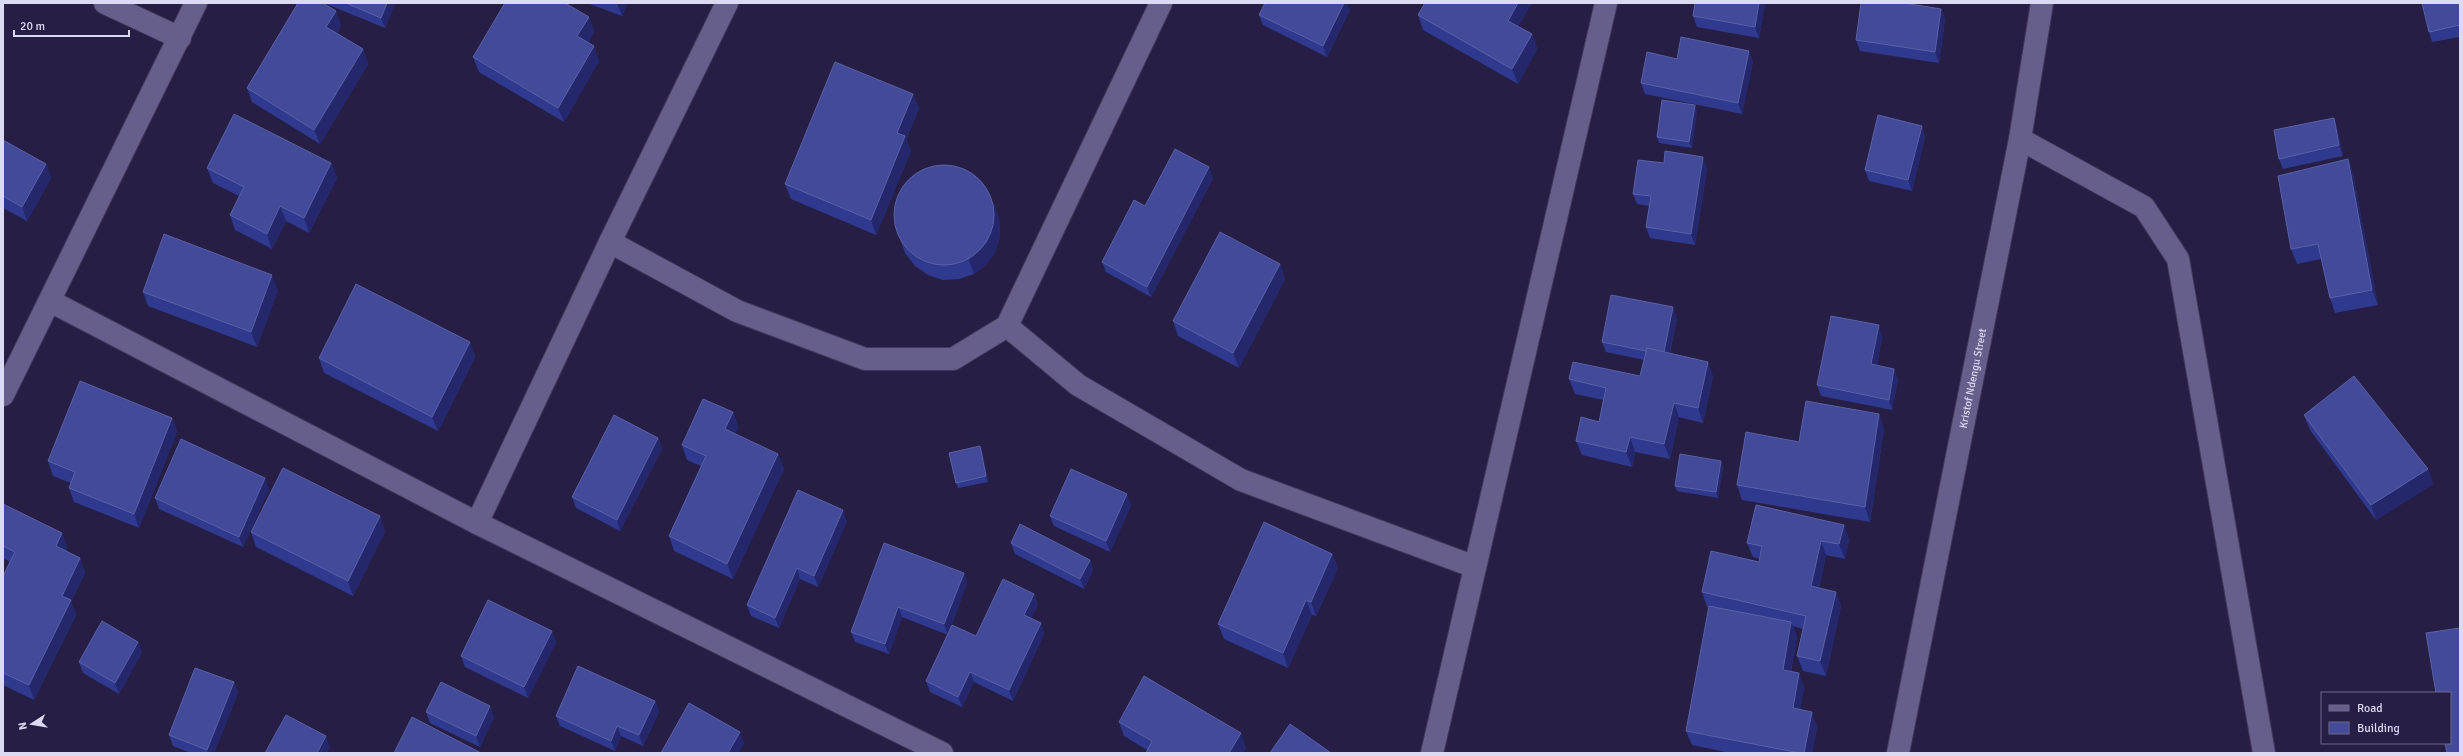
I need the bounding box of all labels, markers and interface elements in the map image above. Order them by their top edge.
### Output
scale bar [14,12,129,38]
text: 20 m [20,19,45,34]
street label: Kristof Ndengu Street [1957,327,1989,430]
legend [2321,692,2451,744]
text: Road [2357,701,2383,716]
north arrow [12,704,52,744]
text: N [16,721,30,731]
text: Building [2357,721,2400,736]

